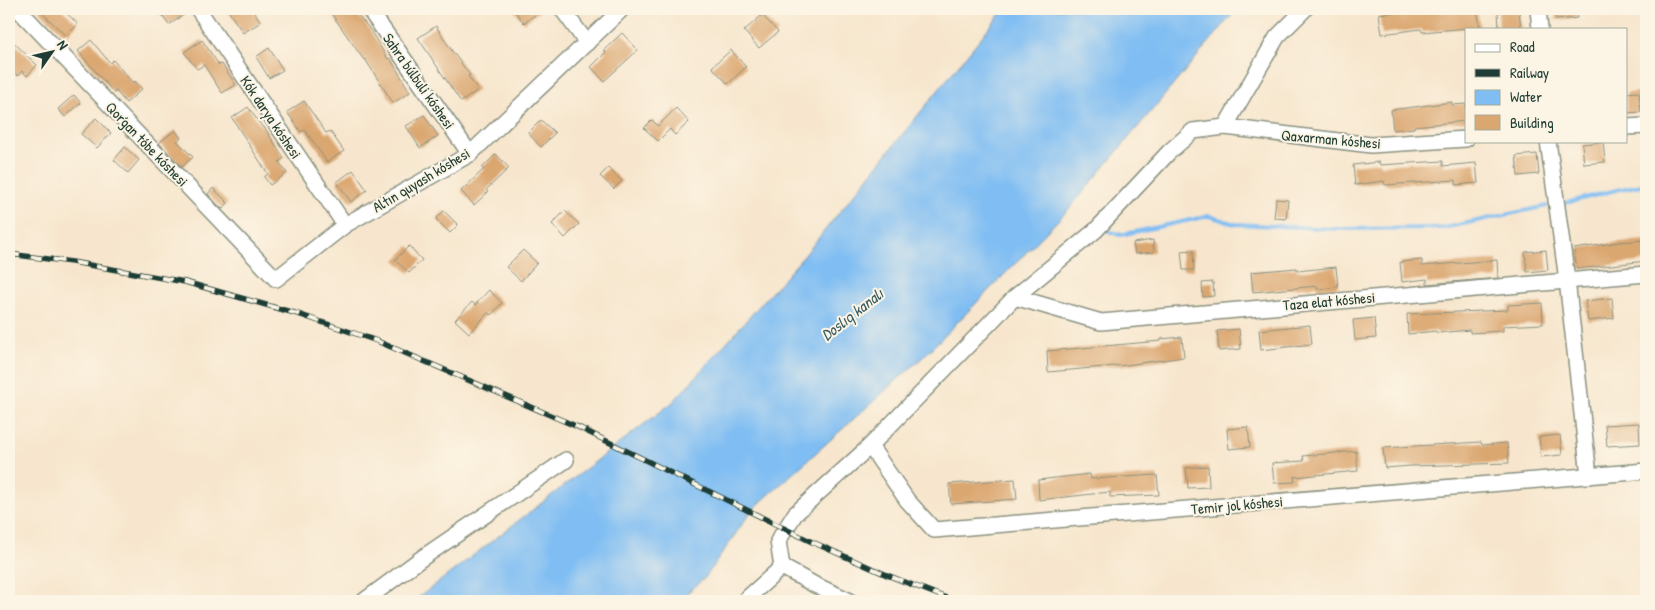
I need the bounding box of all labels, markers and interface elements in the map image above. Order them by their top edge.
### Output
north arrow [28,28,78,78]
legend [1465,28,1628,142]
street label: Sahra búlbuli kóshesi [378,29,460,133]
text: N [53,36,73,53]
text: Road [1510,36,1535,57]
text: Railway [1510,62,1549,83]
street label: Kók darya kóshesi [235,71,307,163]
text: Water [1510,86,1542,107]
street label: Qorǵan tóbe kóshesi [101,97,193,191]
text: Building [1510,112,1554,133]
street label: Qaxarman kóshesi [1280,124,1382,154]
street label: Altın quyash kóshesi [368,143,474,217]
water label: Doslıq kanalı [816,282,889,345]
street label: Taza elat kóshesi [1282,287,1376,315]
street label: Temir jol kóshesi [1190,491,1284,519]

